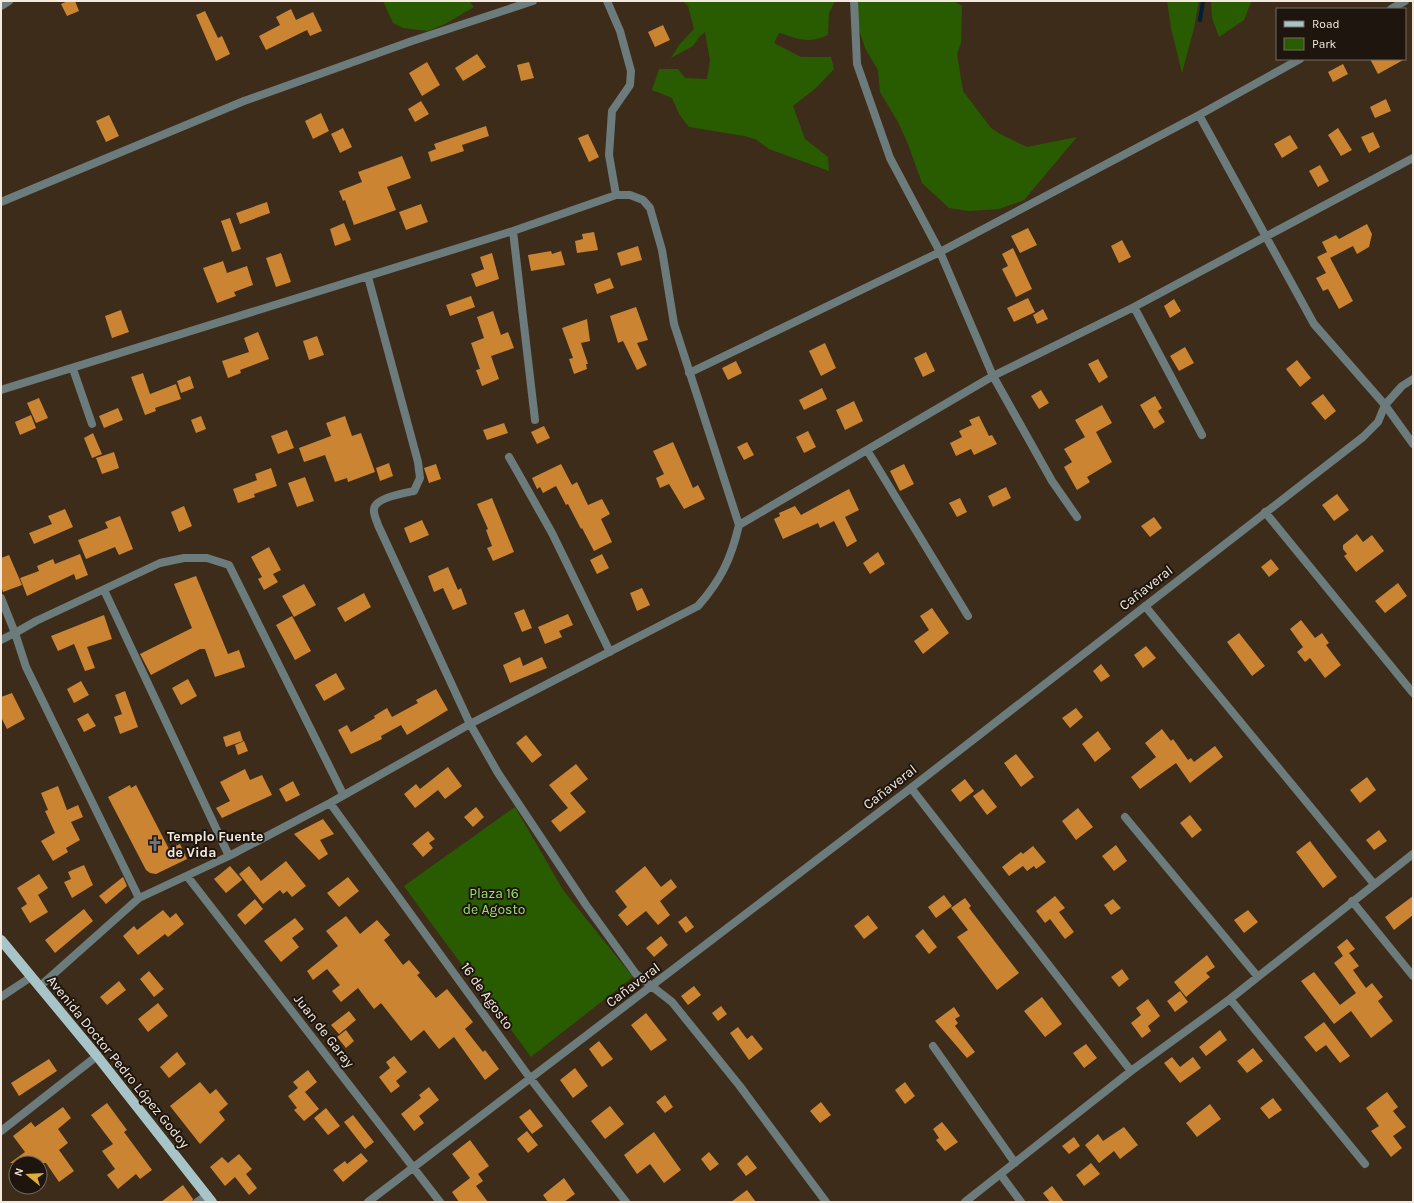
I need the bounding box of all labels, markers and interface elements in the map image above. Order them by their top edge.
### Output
legend [1276,8,1406,60]
text: Road [1312,17,1340,31]
text: Park [1312,37,1337,51]
street label: Cañaveral [1116,562,1176,614]
street label: Cañaveral [860,761,920,813]
place label: Templo Fuente de Vida [167,828,263,861]
church icon: Templo Fuente de Vida [146,835,164,853]
park label: Plaza 16 de Agosto [463,885,525,918]
street label: 16 de Agosto [457,959,517,1033]
street label: Cañaveral [603,959,663,1011]
street label: Avenida Doctor Pedro López Godoy [43,972,193,1152]
street label: Juan de Garay [290,991,358,1071]
north arrow [8,1155,48,1195]
text: N [12,1166,26,1178]

